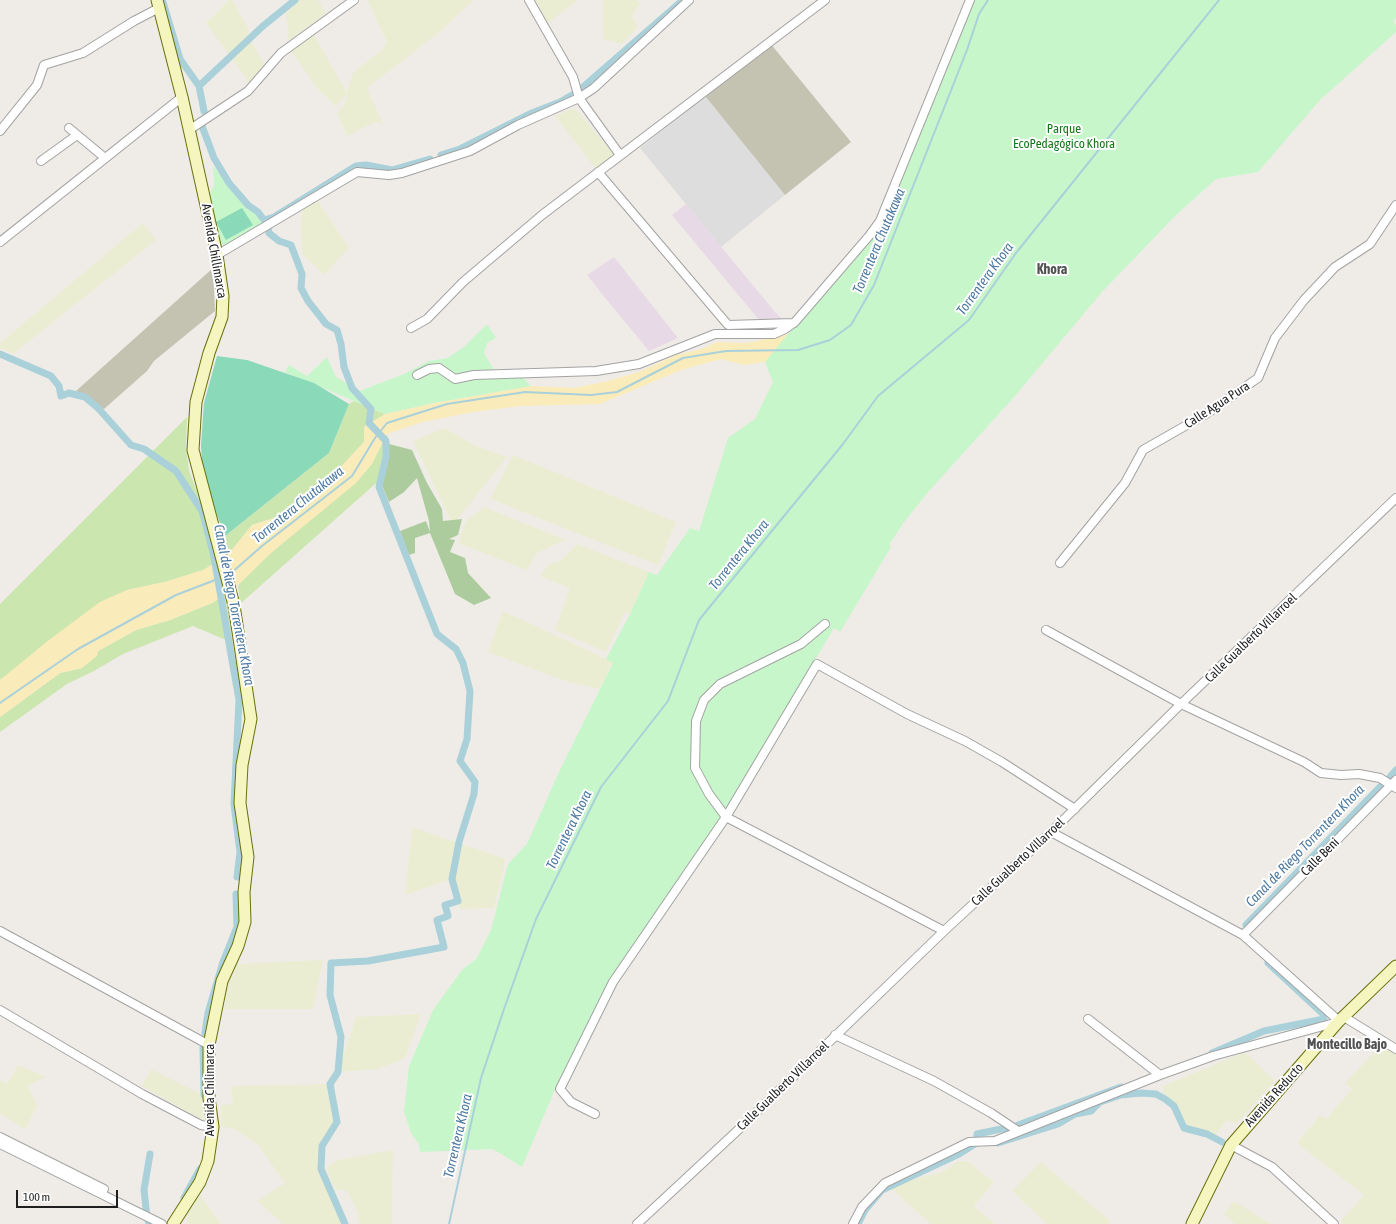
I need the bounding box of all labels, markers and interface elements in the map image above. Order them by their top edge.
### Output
park label: Parque EcoPedagógico Khora [1013,121,1115,152]
water label: Torrentera Chutakawa [849,186,909,296]
street label: Avenida Chillimarca [198,202,230,300]
water label: Torrentera Khora [953,239,1017,319]
district label: Khora [1037,262,1067,278]
street label: Calle Agua Pura [1181,378,1253,432]
water label: Torrentera Chutakawa [249,463,347,547]
water label: Torrentera Khora [706,516,772,594]
water label: Canal de Riego Torrentera Khora [210,523,258,687]
street label: Calle Gualberto Villarroel [1202,590,1300,686]
water label: Canal de Riego Torrentera Khora [1242,781,1368,911]
water label: Torrentera Khora [543,788,595,872]
street label: Calle Gualberto Villarroel [968,815,1068,909]
street label: Calle Beni [1298,835,1342,879]
district label: Montecillo Bajo [1307,1037,1387,1053]
street label: Calle Gualberto Villarroel [734,1038,832,1134]
street label: Avenida Chilimarca [202,1044,218,1136]
street label: Avenida Reducto [1241,1060,1307,1130]
water label: Torrentera Khora [440,1092,476,1180]
scale bar [18,1182,120,1208]
text: 100 m [23,1190,50,1204]

